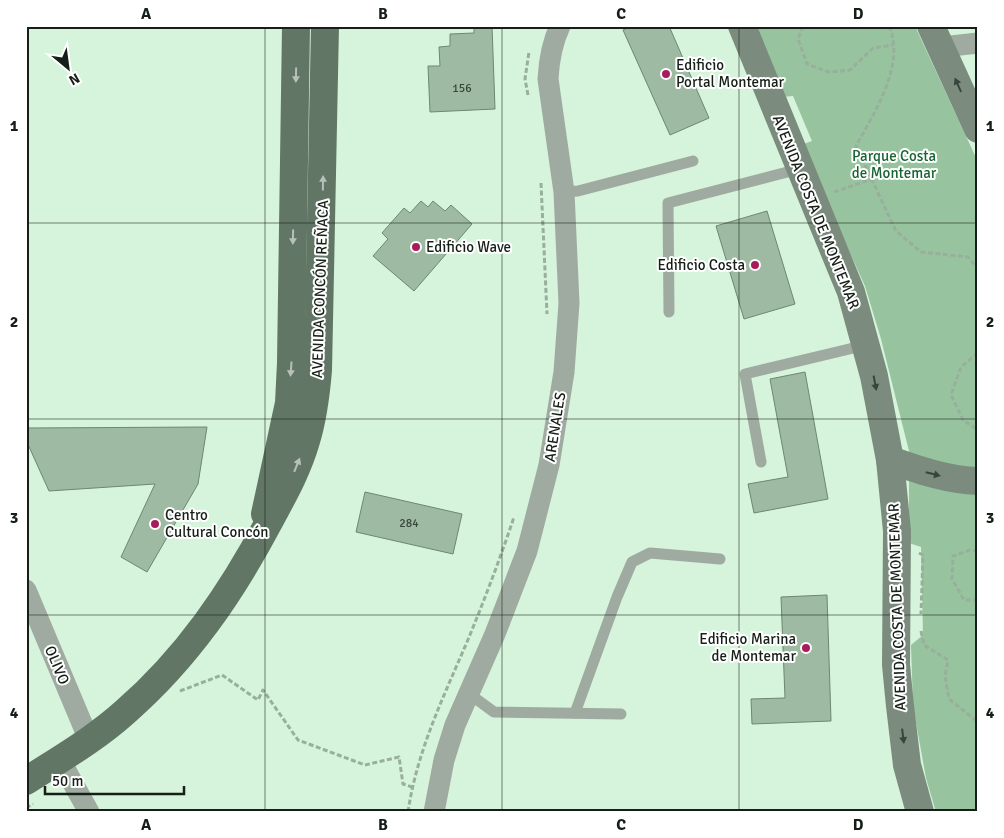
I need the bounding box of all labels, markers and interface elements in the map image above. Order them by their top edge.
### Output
text: A [141,4,152,24]
text: B [378,4,388,24]
text: C [616,4,626,24]
text: D [853,4,864,24]
north arrow [42,42,92,92]
place label: Edificio Portal Montemar [676,56,785,91]
one-way arrow [292,67,300,83]
marker: Edificio Portal Montemar [660,68,672,80]
text: N [66,69,82,89]
one-way arrow [954,78,962,92]
house number: 156 [452,81,472,96]
street label: AVENIDA COSTA DE MONTEMAR [769,112,863,312]
text: 1 [10,116,19,136]
text: 1 [986,116,995,136]
park label: Parque Costa de Montemar [852,147,937,182]
one-way arrow [319,175,327,191]
street label: AVENIDA CONCÓN REÑACA [307,200,332,378]
one-way arrow [289,230,297,246]
place label: Edificio Wave [426,238,511,256]
marker: Edificio Wave [410,241,422,253]
place label: Edificio Costa [658,256,745,274]
marker: Edificio Costa [749,259,761,271]
text: 2 [10,312,18,332]
text: 2 [986,312,994,332]
one-way arrow [286,362,294,378]
one-way arrow [872,375,880,391]
street label: ARENALES [541,391,569,463]
one-way arrow [294,458,302,472]
one-way arrow [926,470,941,478]
street label: AVENIDA COSTA DE MONTEMAR [884,503,910,711]
place label: Centro Cultural Concón [165,506,268,541]
text: 3 [10,508,18,528]
text: 3 [986,508,994,528]
house number: 284 [399,516,419,531]
marker: Centro Cultural Concón [149,518,161,530]
place label: Edificio Marina de Montemar [699,630,796,665]
marker: Edificio Marina de Montemar [800,642,812,654]
street label: OLIVO [41,643,73,687]
text: 4 [10,703,19,723]
text: 4 [986,703,995,723]
one-way arrow [899,728,907,744]
scale bar [45,763,184,795]
text: 50 m [52,772,83,790]
text: A [141,815,152,835]
text: B [378,815,388,835]
text: C [616,815,626,835]
text: D [853,815,864,835]

